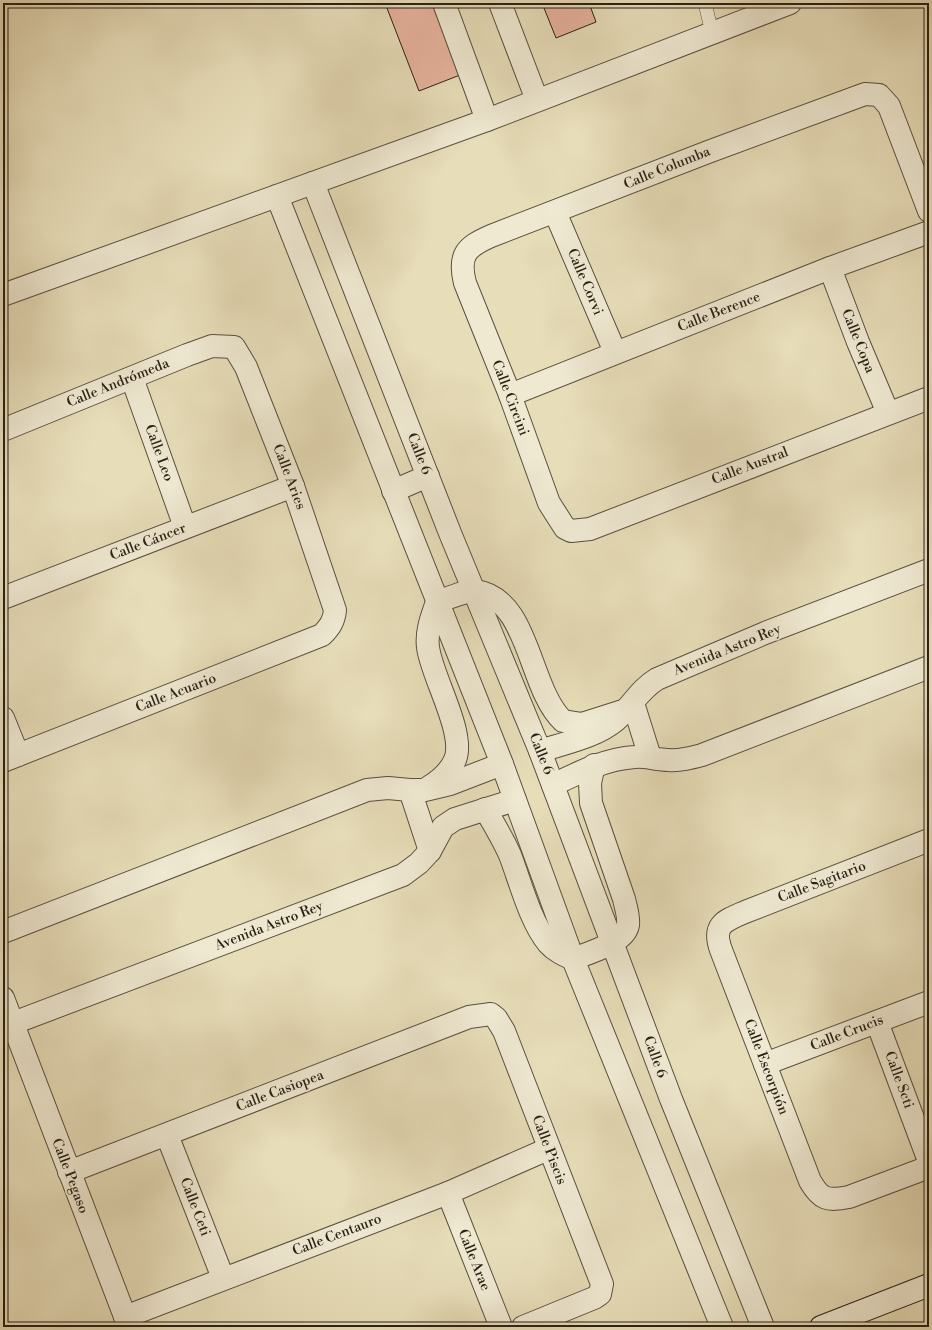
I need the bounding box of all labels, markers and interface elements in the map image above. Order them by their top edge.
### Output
street label: Calle Columba [621,142,714,194]
street label: Calle Corvi [563,246,607,318]
street label: Calle Berence [675,288,763,336]
street label: Calle Copa [837,306,879,377]
street label: Calle Andrómeda [64,354,173,412]
street label: Calle Circini [487,358,533,439]
street label: Calle Leo [140,422,178,484]
street label: Calle 6 [403,430,436,478]
street label: Calle Aries [268,442,310,512]
street label: Calle Austral [709,443,791,489]
street label: Calle Cáncer [107,519,189,565]
street label: Avenida Astro Rey [670,620,784,680]
street label: Calle Acuario [133,669,219,717]
street label: Calle 6 [525,730,558,778]
street label: Calle Sagitario [775,857,869,907]
street label: Avenida Astro Rey [211,897,326,955]
street label: Calle Crucis [808,1011,886,1055]
street label: Calle Escorpión [739,1017,793,1118]
street label: Calle 6 [639,1034,671,1081]
street label: Calle Scti [880,1049,918,1111]
street label: Calle Casiopea [234,1066,327,1116]
street label: Calle Piscis [528,1113,570,1187]
street label: Calle Pegaso [47,1136,93,1216]
street label: Calle Ceti [176,1175,215,1239]
street label: Calle Centauro [290,1210,384,1260]
street label: Calle Arae [454,1227,494,1293]

